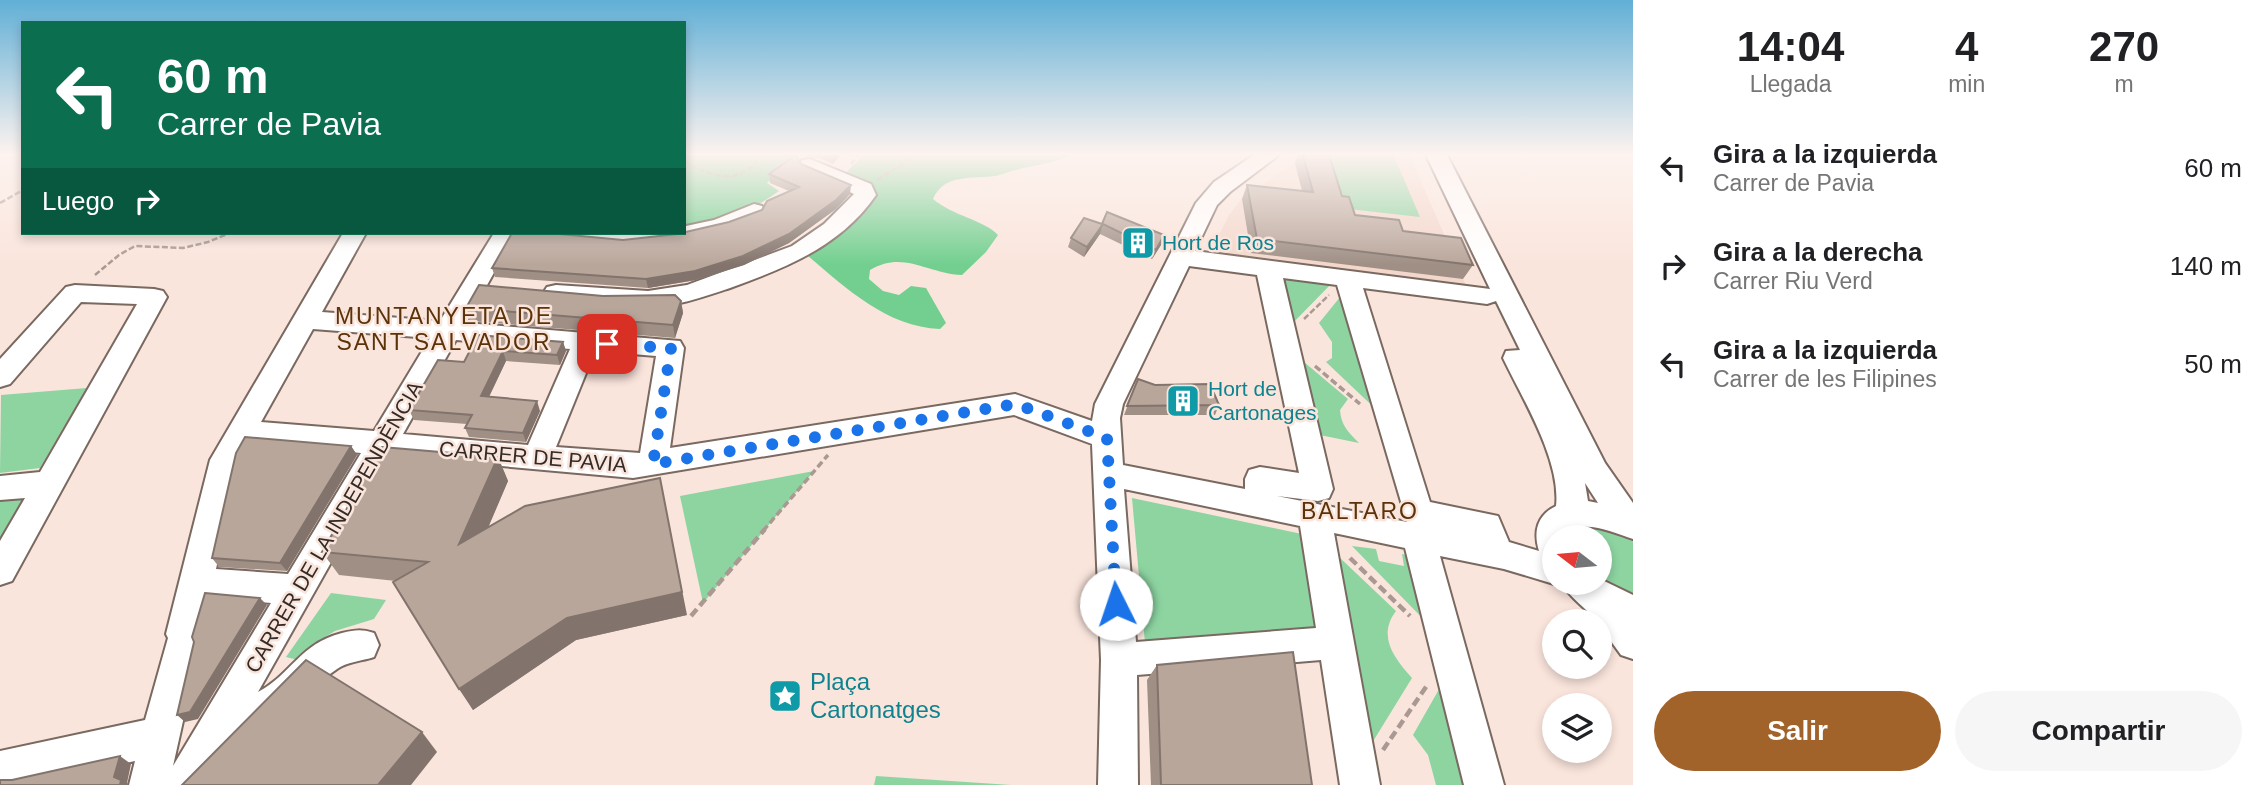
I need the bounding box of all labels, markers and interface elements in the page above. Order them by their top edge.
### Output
text: 14:04 [1737,23,1844,70]
text: 4 [1955,23,1978,70]
text: 270 [2089,23,2159,70]
icon: left [42,49,133,140]
text: 60 m [157,49,269,103]
text: Llegada [1750,71,1832,97]
text: min [1948,71,1985,97]
text: m [2115,71,2134,97]
text: Carrer de Pavia [157,106,381,142]
text: Gira a la izquierda [1713,139,1937,169]
icon: left [1654,149,1692,187]
text: 60 m [2184,153,2242,183]
text: Carrer de Pavia [1713,170,1874,196]
icon: right [128,182,166,220]
text: Luego [42,186,114,216]
building icon: Hort de Ros [1119,224,1157,262]
place label: Hort de Ros [1162,231,1274,254]
text: Gira a la derecha [1713,237,1923,267]
icon: right [1654,247,1692,285]
text: 140 m [2170,251,2242,281]
text: Carrer Riu Verd [1713,268,1873,294]
district label: MUNTANYETA DE SANT SALVADOR [335,303,553,355]
pin [577,314,637,374]
icon: arrive [588,325,626,363]
text: Gira a la izquierda [1713,335,1937,365]
icon: left [1654,345,1692,383]
text: 50 m [2184,349,2242,379]
text: Carrer de les Filipines [1713,366,1937,392]
street label: CARRER DE LA INDEPENDÈNCIA [240,377,427,677]
place label: Hort de Cartonages [1208,377,1317,424]
building icon: Hort de Cartonages [1164,382,1202,420]
street label: CARRER DE PAVIA [438,437,628,476]
district label: BALTARO [1301,498,1419,524]
north arrow [1542,525,1612,595]
map controls [1542,525,1612,763]
position arrow [1079,567,1153,641]
button: search [1542,609,1612,679]
place label: Plaça Cartonatges [810,668,941,723]
place icon: Plaça Cartonatges [766,677,804,715]
button: Salir [1654,691,1941,771]
button: Compartir [1955,691,2242,771]
button: layers [1542,693,1612,763]

